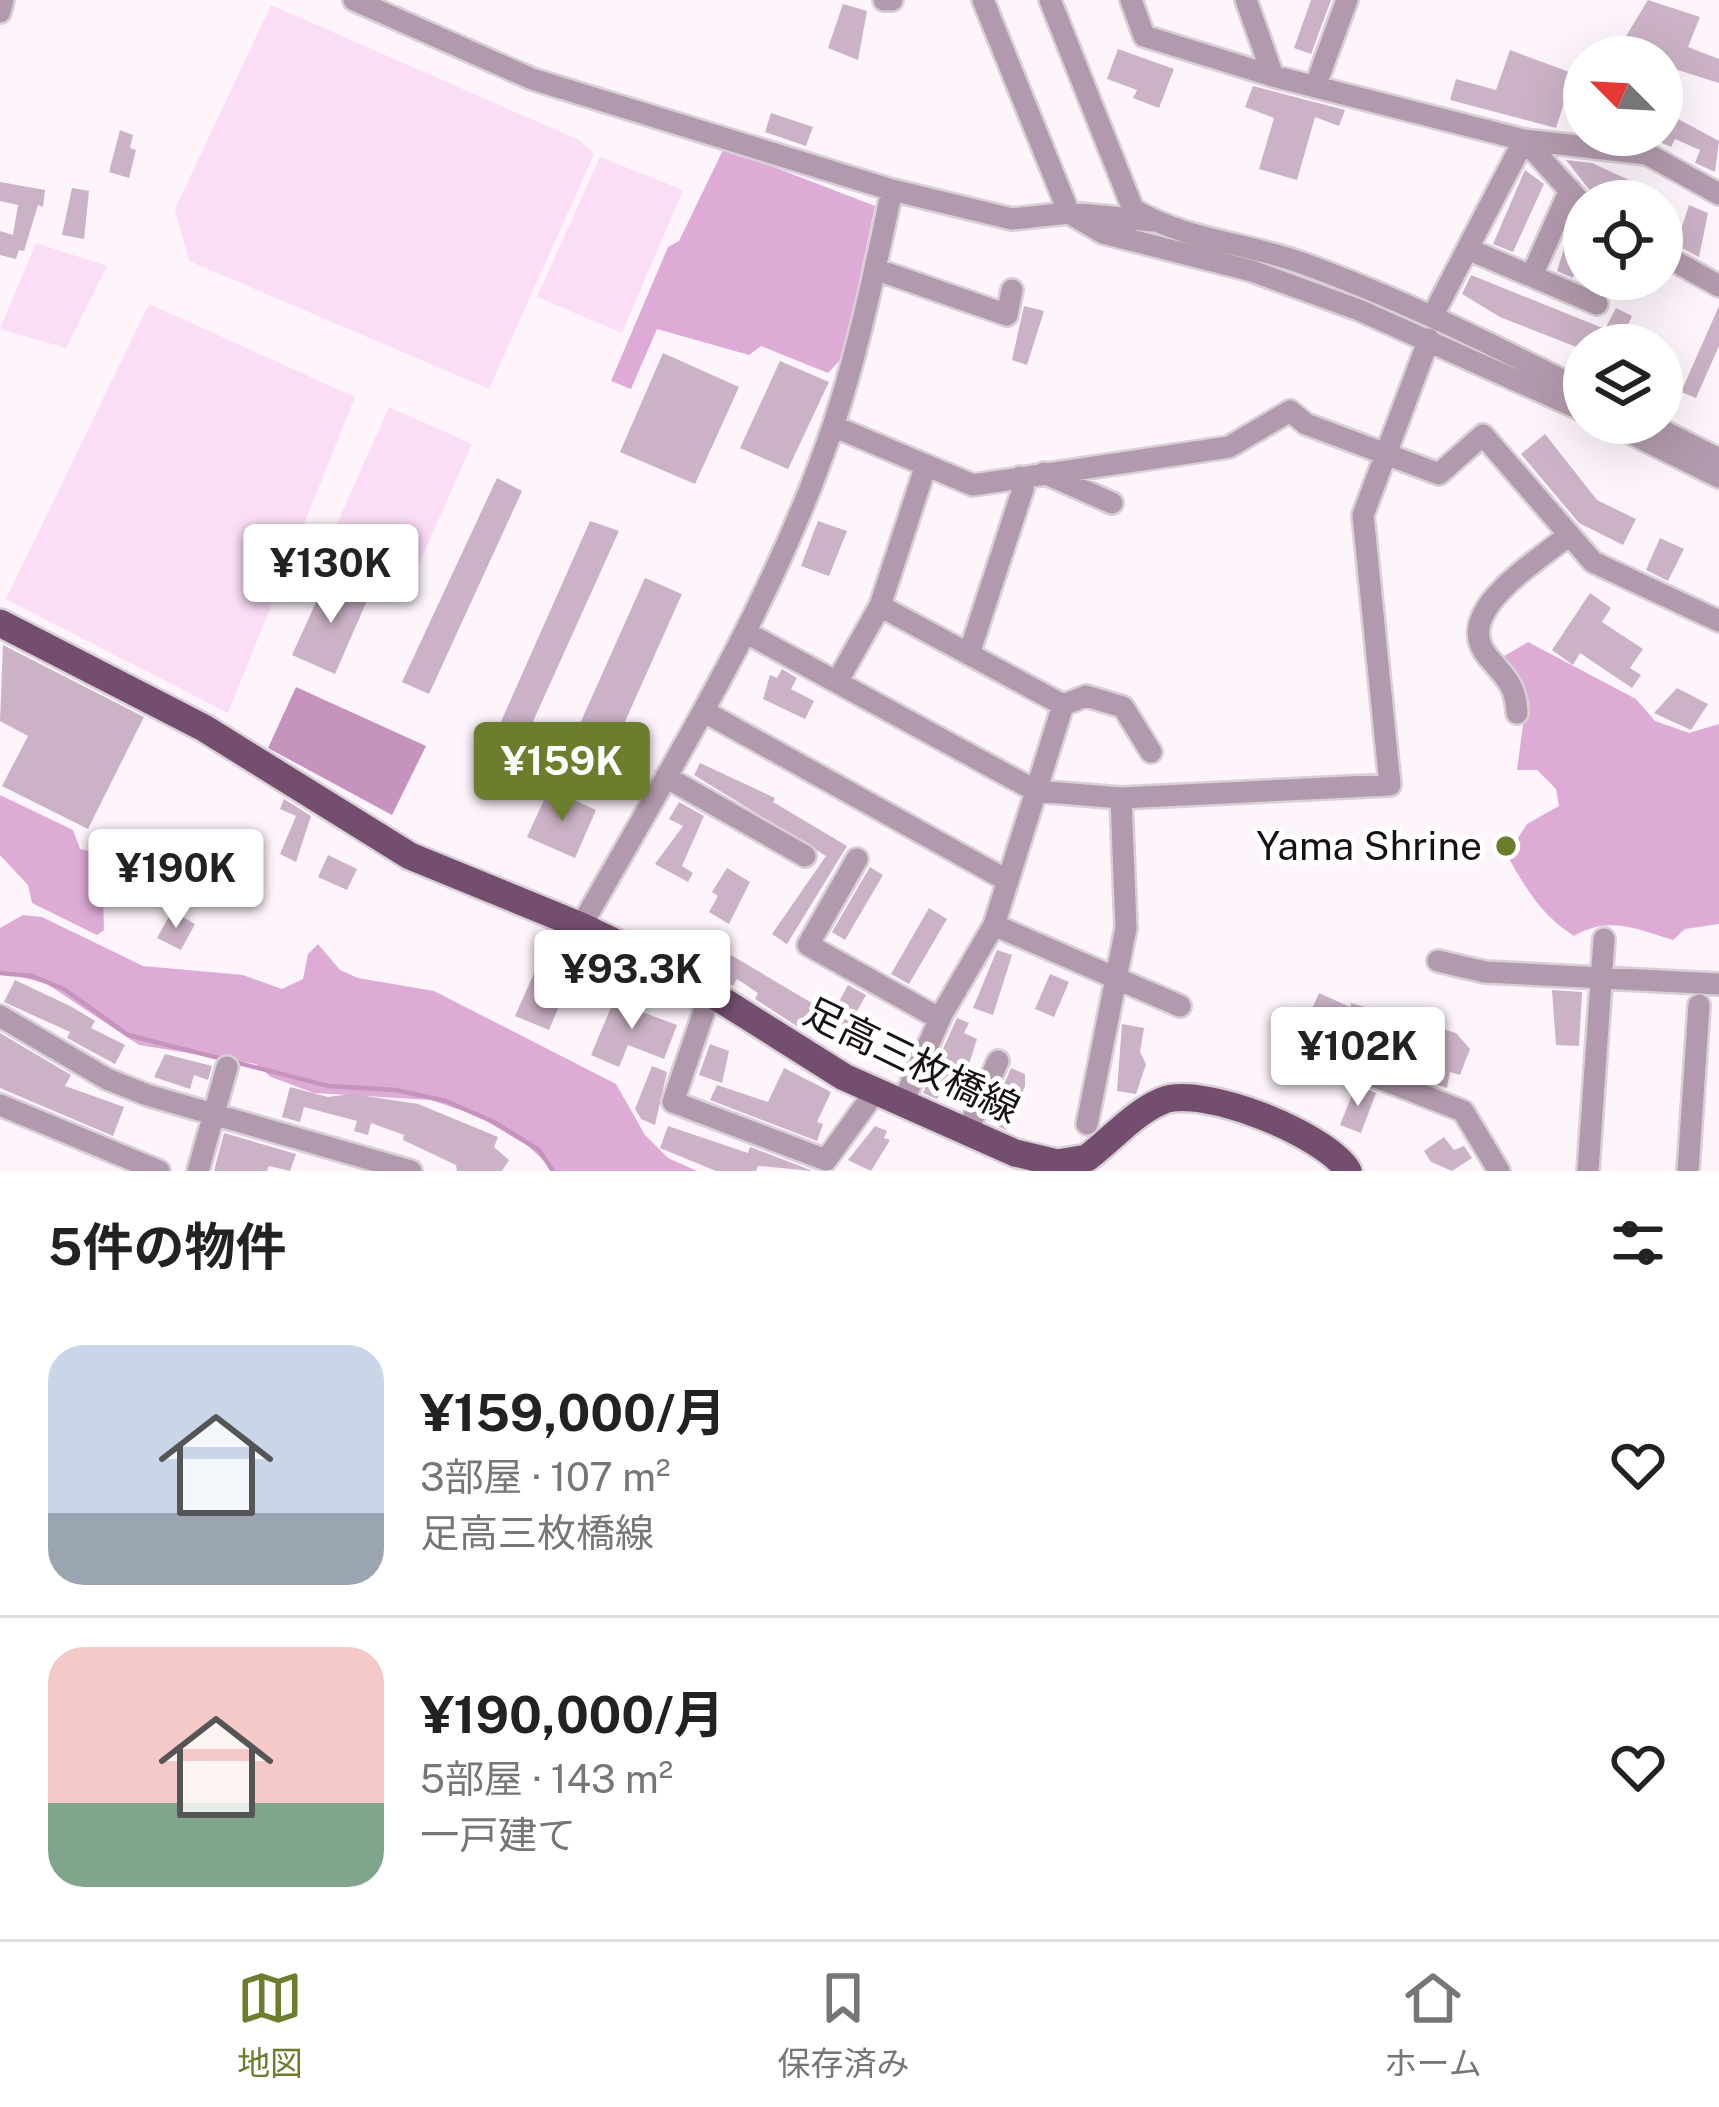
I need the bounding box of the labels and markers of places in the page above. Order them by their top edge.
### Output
pin: ¥130K [247,524,415,626]
pin: ¥159K [478,722,646,824]
place label: Yama Shrine [1256,823,1482,869]
pin: ¥190K [92,829,260,931]
marker: Yama Shrine [1493,833,1519,859]
pin: ¥93.3K [534,930,730,1032]
pin: ¥102K [1274,1007,1442,1109]

